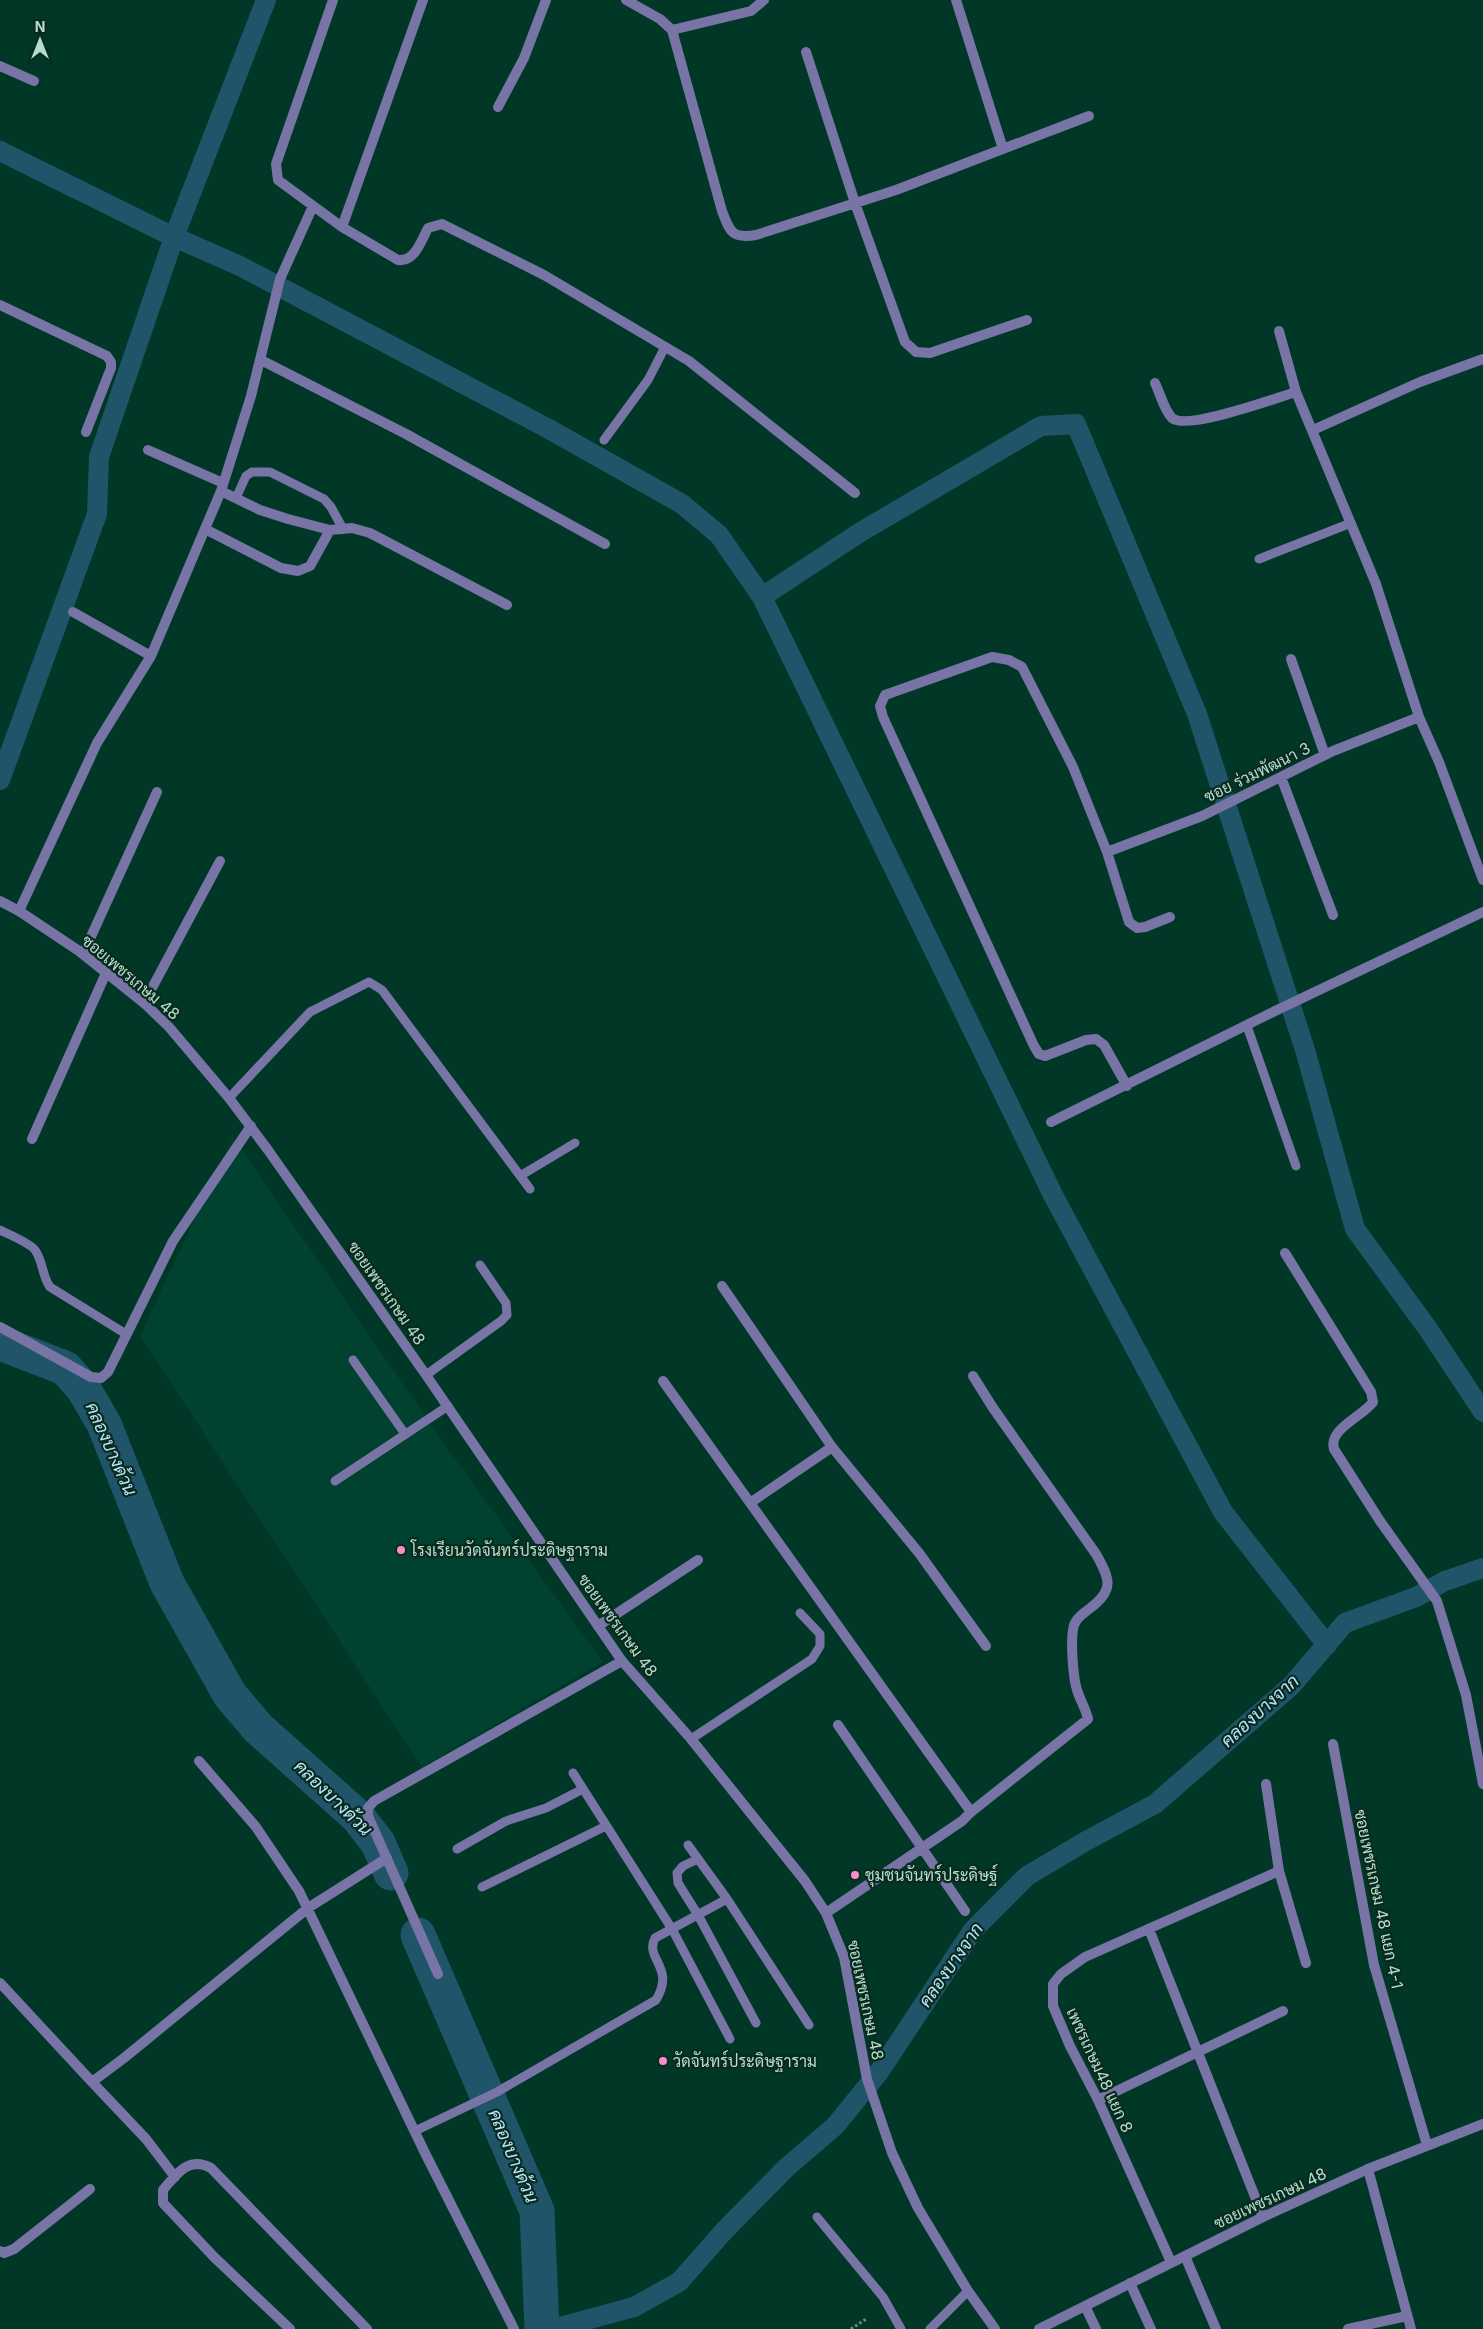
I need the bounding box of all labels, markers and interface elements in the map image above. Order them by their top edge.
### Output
north arrow [15,15,65,65]
text: N [35,18,45,35]
street label: ซอย ร่วมพัฒนา 3 [1201,738,1313,806]
street label: ซอยเพชรเกษม 48 [78,930,184,1024]
street label: ซอยเพชรเกษม 48 [344,1237,430,1349]
water label: คลองบางด้วน [82,1398,142,1499]
place label: โรงเรียนวัดจันทร์ประดิษฐาราม [410,1538,608,1561]
marker: โรงเรียนวัดจันทร์ประดิษฐาราม [395,1544,407,1556]
street label: ซอยเพชรเกษม 48 [574,1570,662,1680]
water label: คลองบางจาก [1216,1670,1303,1751]
water label: คลองบางด้วน [290,1755,378,1840]
street label: ซอยเพชรเกษม 48 แยก 4-1 [1350,1808,1408,1990]
place label: ชุมชนจันทร์ประดิษฐ์ [865,1863,997,1887]
marker: ชุมชนจันทร์ประดิษฐ์ [849,1869,861,1881]
water label: คลองบางจาก [914,1919,987,2011]
street label: ซอยเพชรเกษม 48 [844,1938,888,2062]
street label: เพชรเกษม48 แยก 8 [1062,2004,1138,2136]
place label: วัดจันทร์ประดิษฐาราม [673,2049,817,2072]
marker: วัดจันทร์ประดิษฐาราม [657,2055,669,2067]
water label: คลองบางด้วน [484,2105,544,2206]
street label: ซอยเพชรเกษม 48 [1211,2163,1329,2233]

